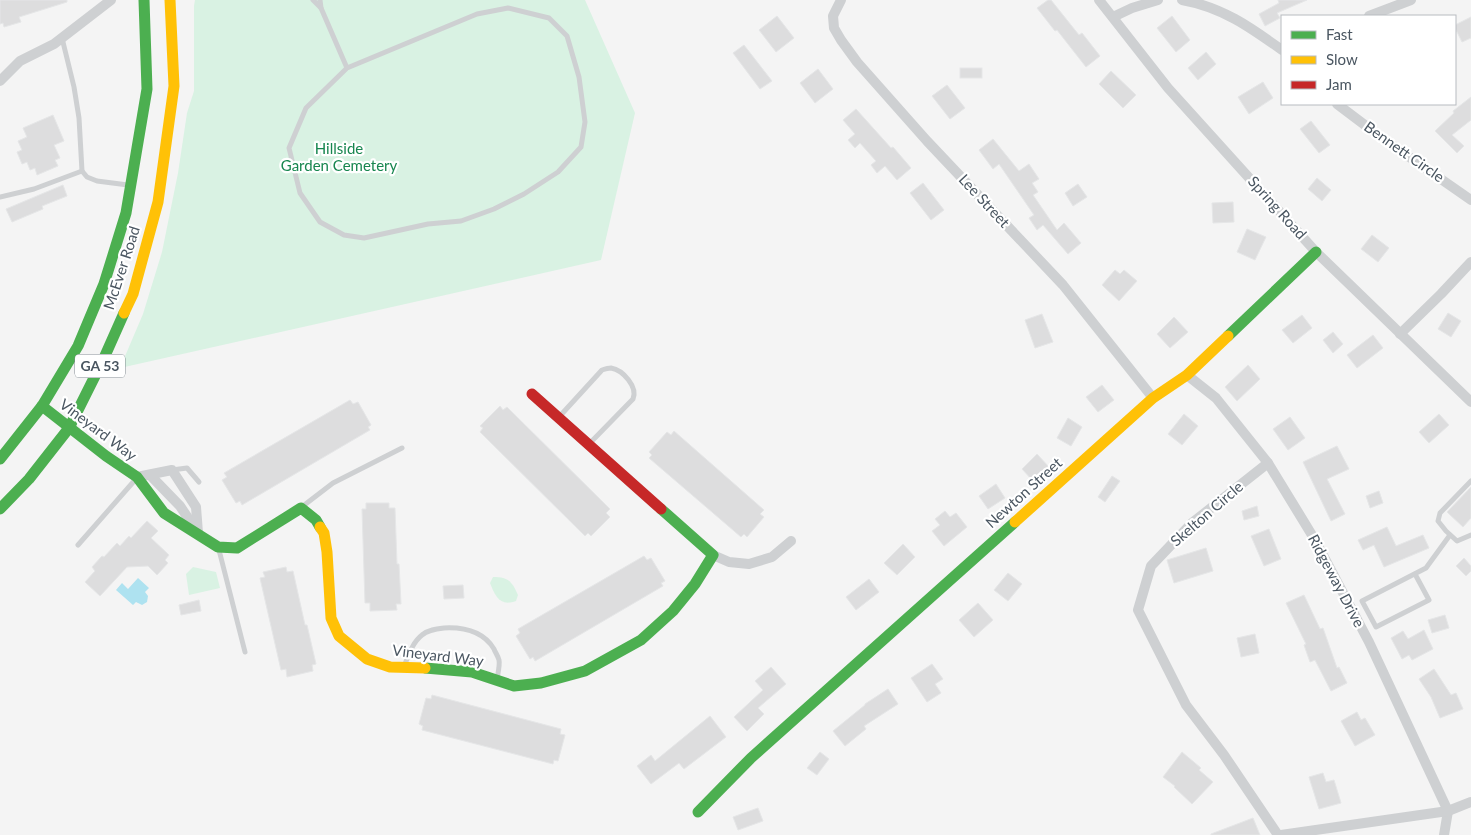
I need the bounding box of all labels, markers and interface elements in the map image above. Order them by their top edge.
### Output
legend [1281,15,1456,105]
text: Fast [1326,25,1353,43]
text: Slow [1326,50,1358,68]
text: Jam [1326,75,1352,93]
street label: Bennett Circle [1361,117,1448,185]
park label: Hillside Garden Cemetery [281,139,398,174]
street label: Lee Street [956,170,1014,231]
street label: Spring Road [1245,172,1311,243]
street label: McEver Road [99,224,143,312]
road number: GA 53 [75,354,125,378]
street label: Vineyard Way [57,394,141,464]
street label: Newton Street [981,453,1066,531]
street label: Skelton Circle [1166,477,1246,550]
street label: Ridgeway Drive [1305,531,1369,630]
street label: Vineyard Way [391,640,485,670]

